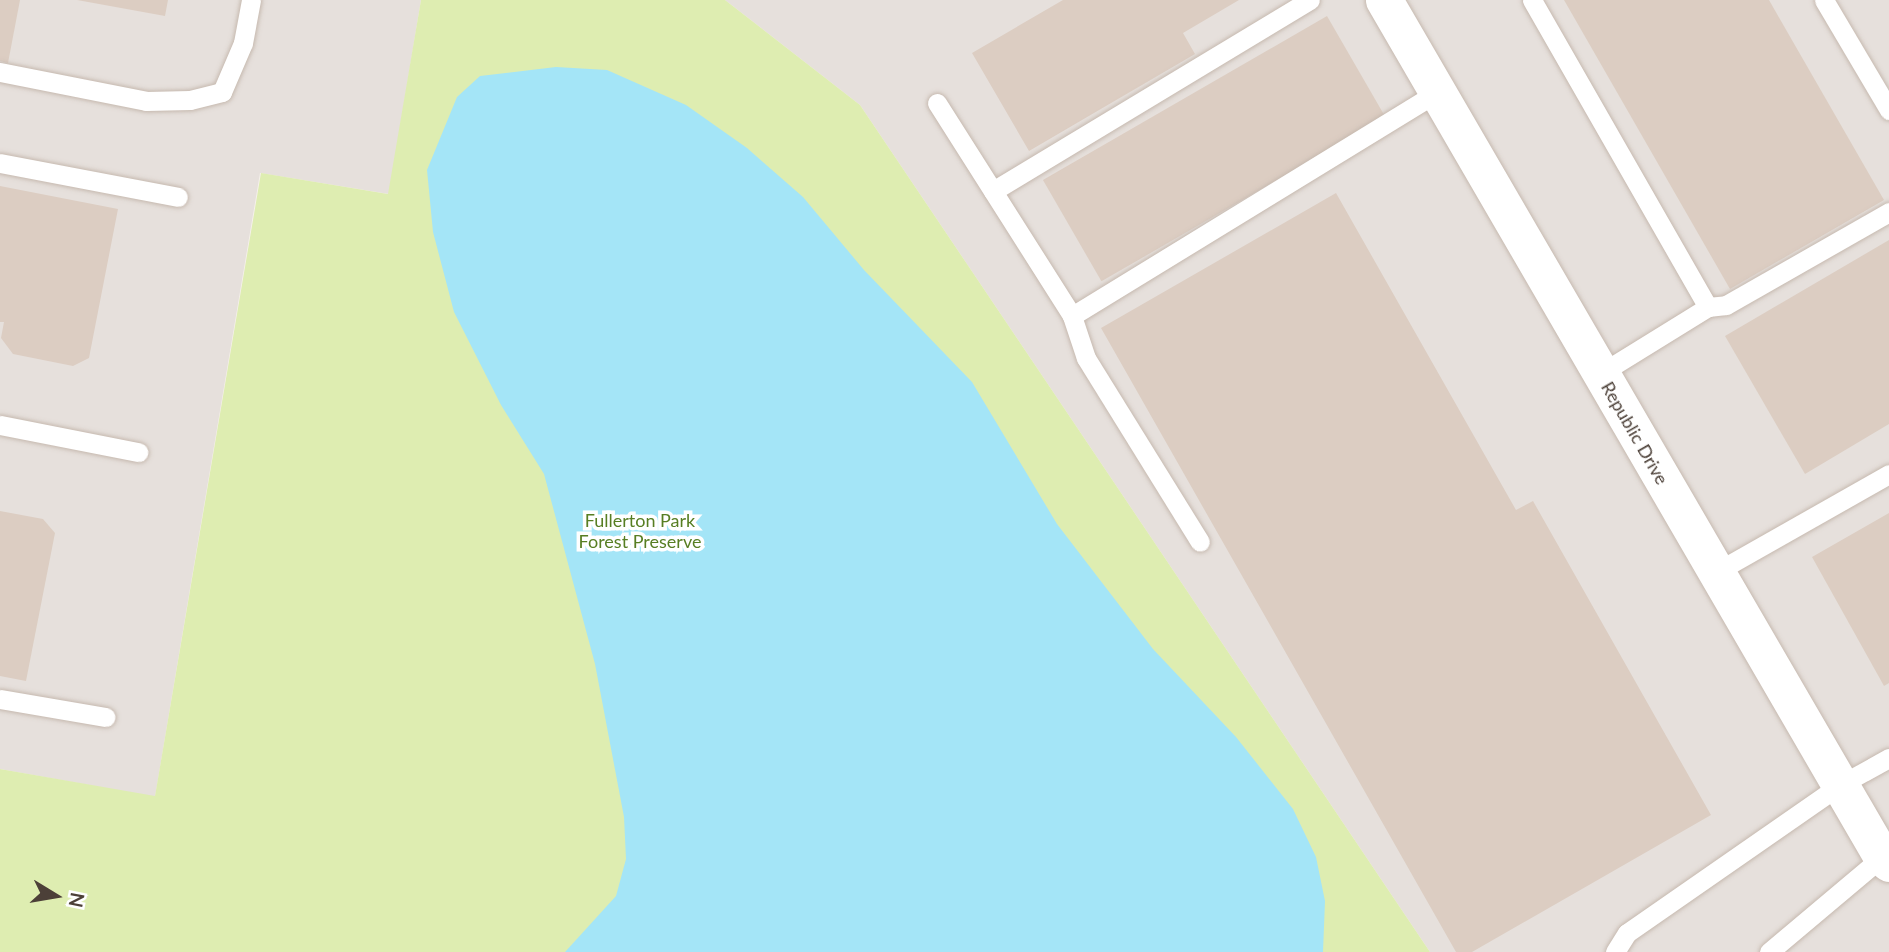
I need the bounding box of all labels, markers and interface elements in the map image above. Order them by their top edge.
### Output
street label: Republic Drive [1597,378,1673,488]
park label: Fullerton Park Forest Preserve [579,510,701,552]
north arrow [21,861,91,931]
text: N [64,891,90,909]

